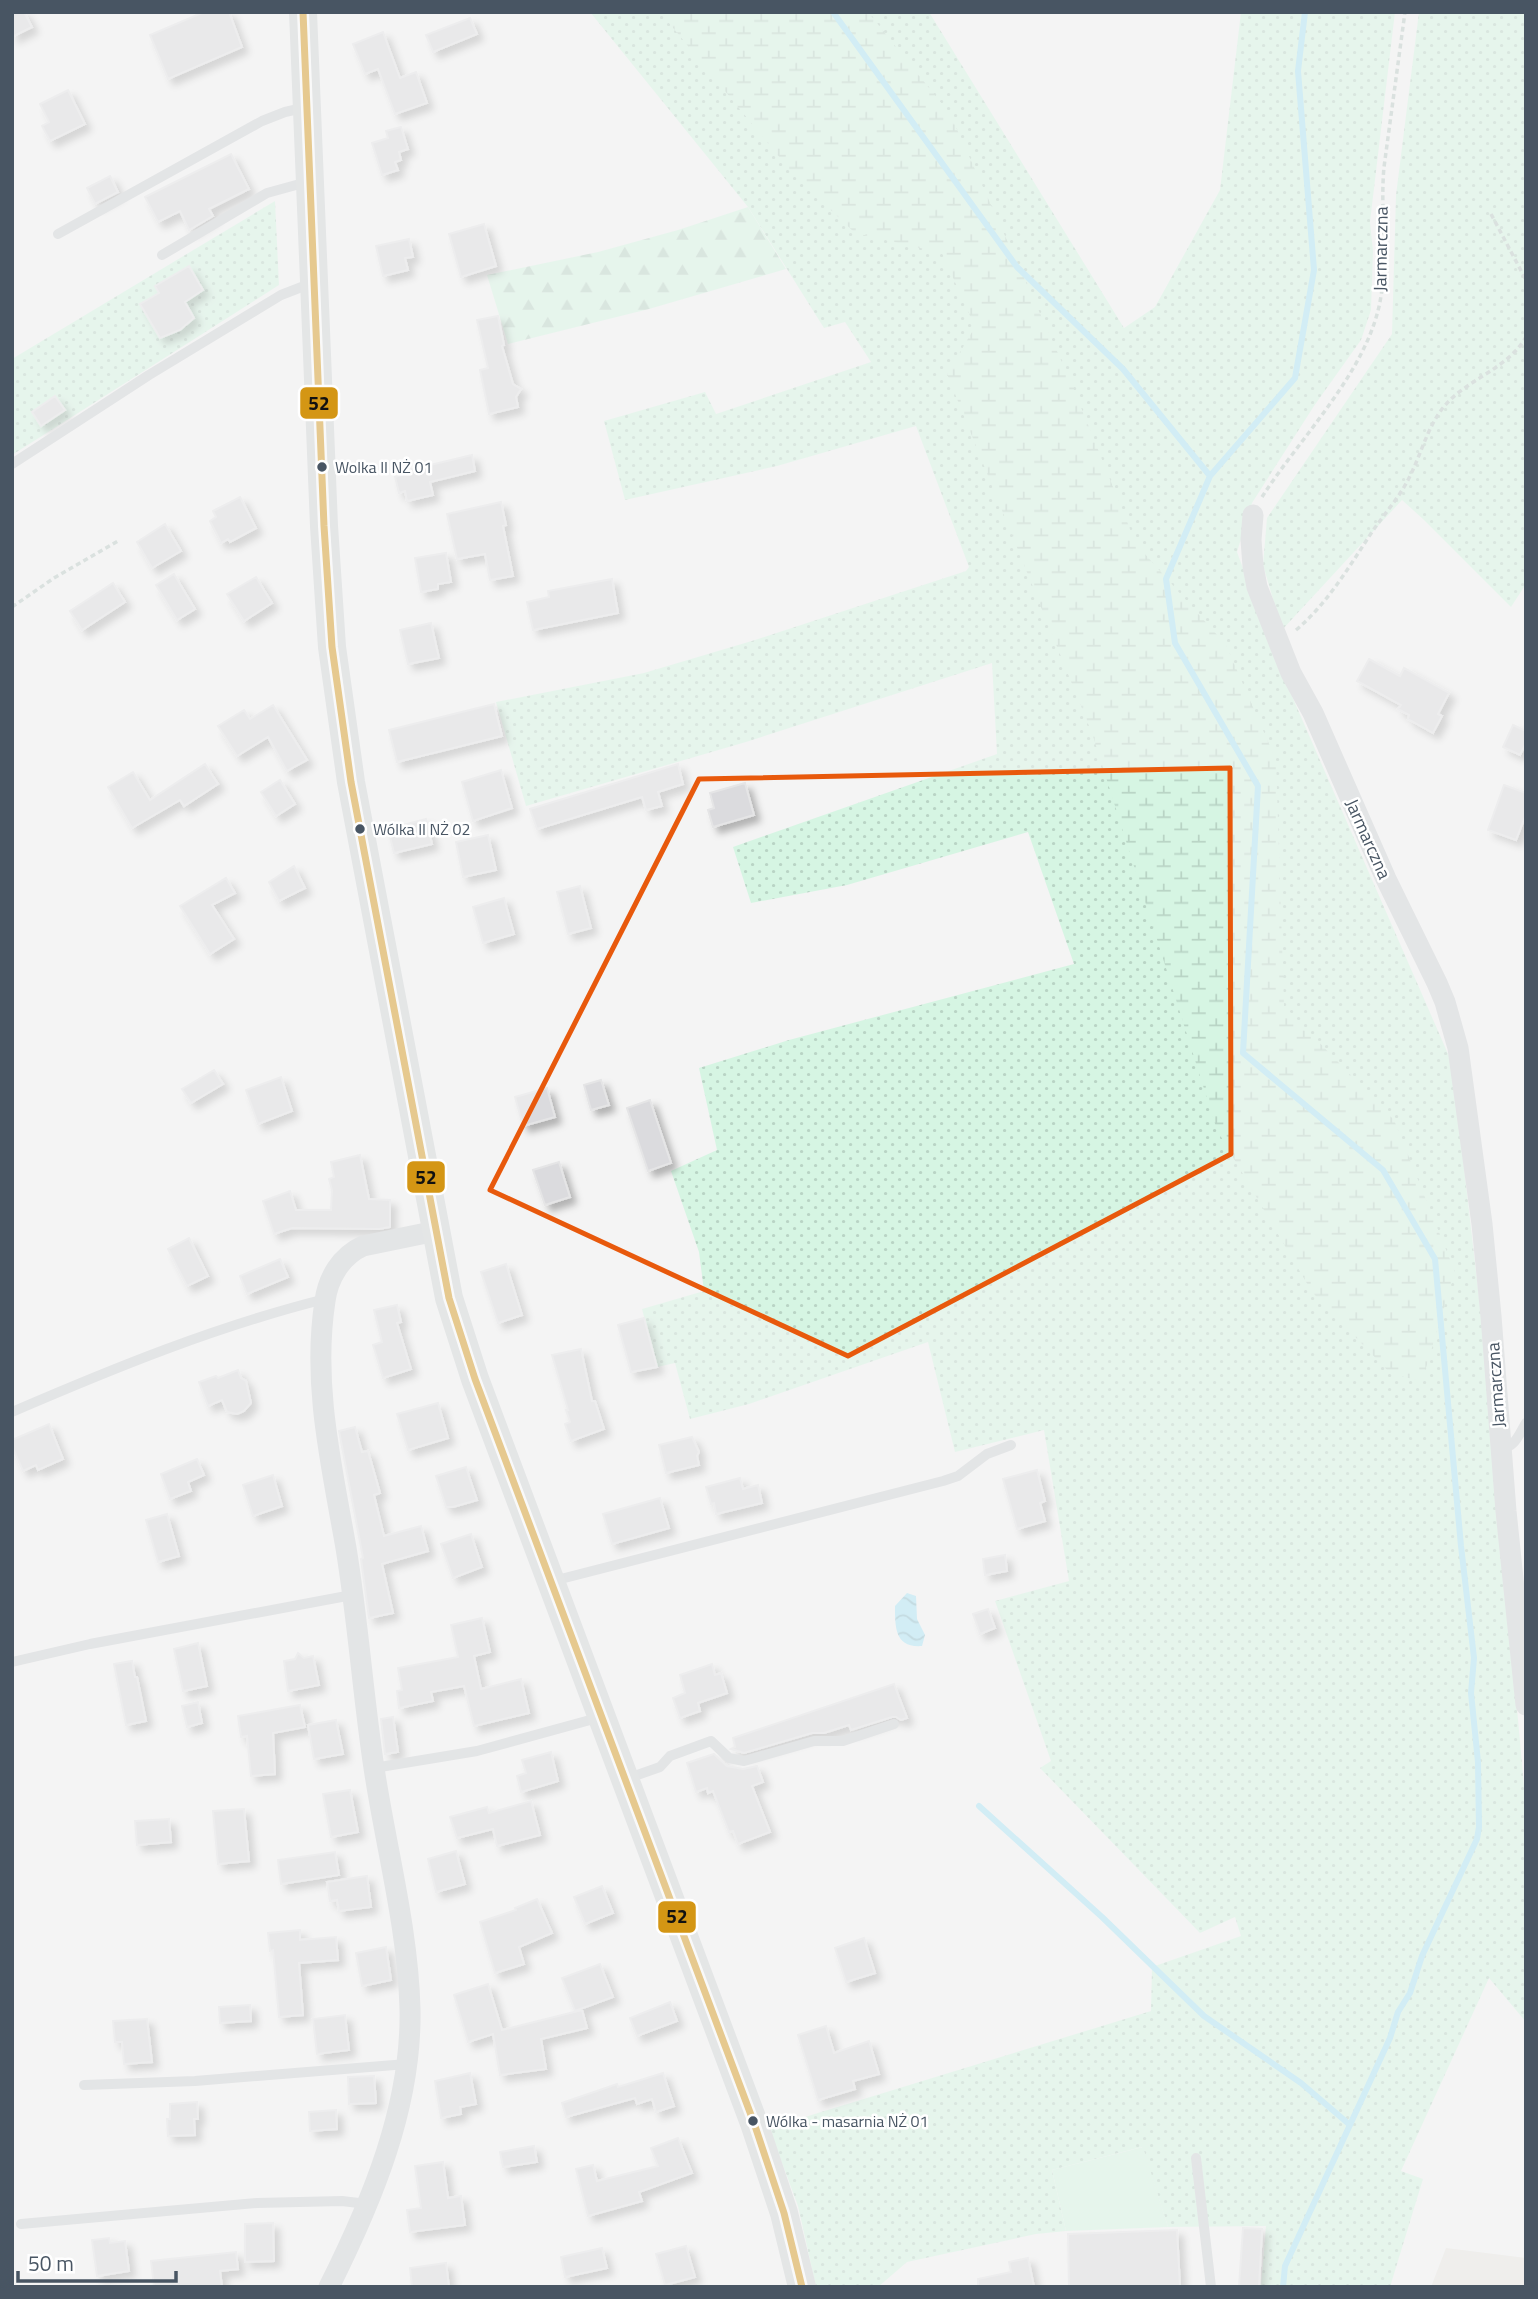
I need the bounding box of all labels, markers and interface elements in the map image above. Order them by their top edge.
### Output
street label: Jarmarczna [1366,206,1395,292]
line badge: 52 [299,386,339,420]
text: 52 [308,388,330,417]
place label: Wolka II NŻ 01 [335,455,432,479]
marker: Wolka II NŻ 01 [315,460,329,474]
street label: Jarmarczna [1339,794,1398,883]
place label: Wólka II NŻ 02 [373,817,470,841]
marker: Wólka II NŻ 02 [353,822,367,836]
line badge: 52 [406,1160,446,1194]
text: 52 [415,1162,437,1191]
street label: Jarmarczna [1479,1342,1512,1429]
line badge: 52 [657,1900,697,1934]
text: 52 [666,1901,688,1930]
place label: Wólka - masarnia NŻ 01 [766,2109,929,2133]
marker: Wólka - masarnia NŻ 01 [746,2114,760,2128]
scale bar [18,2240,175,2284]
text: 50 m [28,2247,74,2279]

